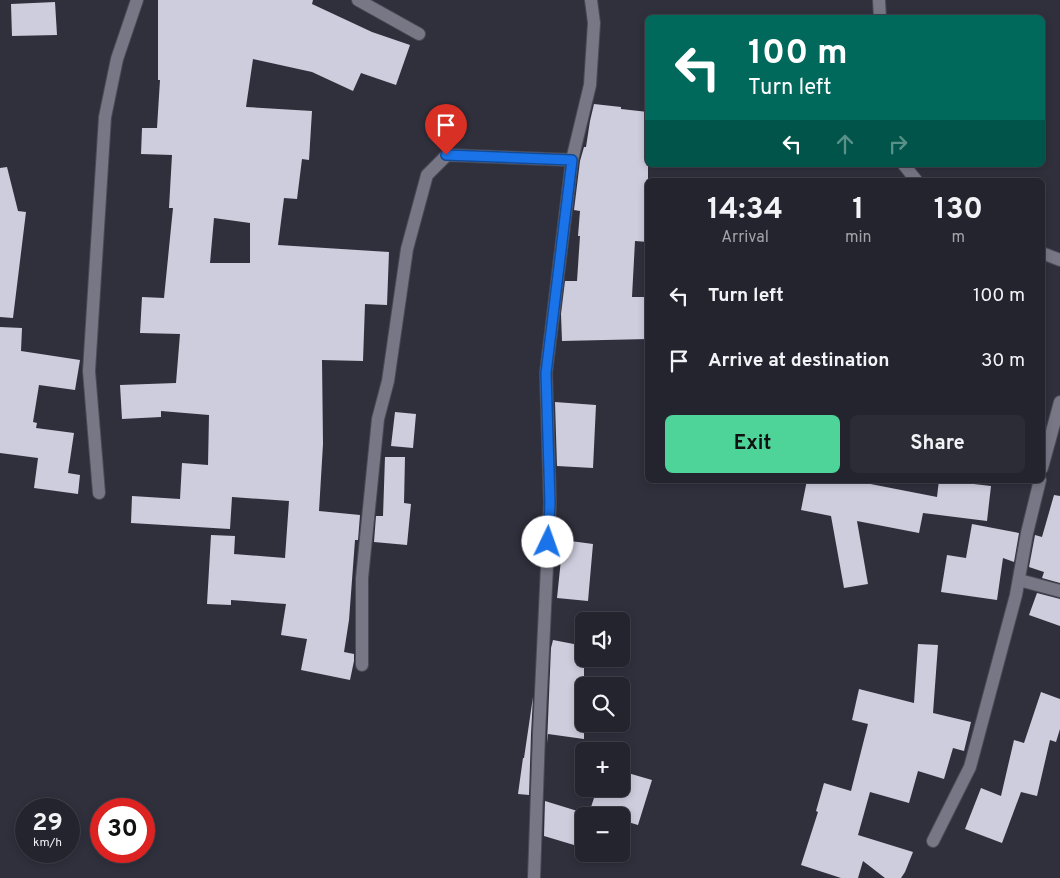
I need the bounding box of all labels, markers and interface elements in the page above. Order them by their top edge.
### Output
text: 100 m [748,32,848,76]
icon: left [665,35,730,100]
text: Turn left [748,75,831,102]
pin [425,104,467,155]
icon: arrive [432,111,460,139]
icon: left [778,130,806,158]
icon: ahead [831,130,859,158]
icon: right [884,130,912,158]
text: 14:34 [707,192,783,229]
text: 1 [852,192,864,229]
text: 130 [934,192,983,229]
text: Arrival [721,228,769,248]
text: min [845,228,872,248]
text: m [952,228,965,248]
icon: left [665,282,693,310]
text: Turn left [708,284,784,308]
text: 100 m [973,284,1025,308]
icon: arrive [665,347,693,375]
text: Arrive at destination [708,349,889,373]
text: 30 m [981,349,1025,373]
button: Exit [665,415,840,473]
button: Share [850,415,1025,473]
position arrow [521,515,573,567]
map controls [575,612,630,862]
button: sound [575,612,630,667]
button: search [575,677,630,732]
button: + [575,742,630,797]
speed limit sign: 30 [90,798,155,863]
button: − [575,807,630,862]
text: 29 [32,808,63,840]
text: km/h [33,835,62,851]

